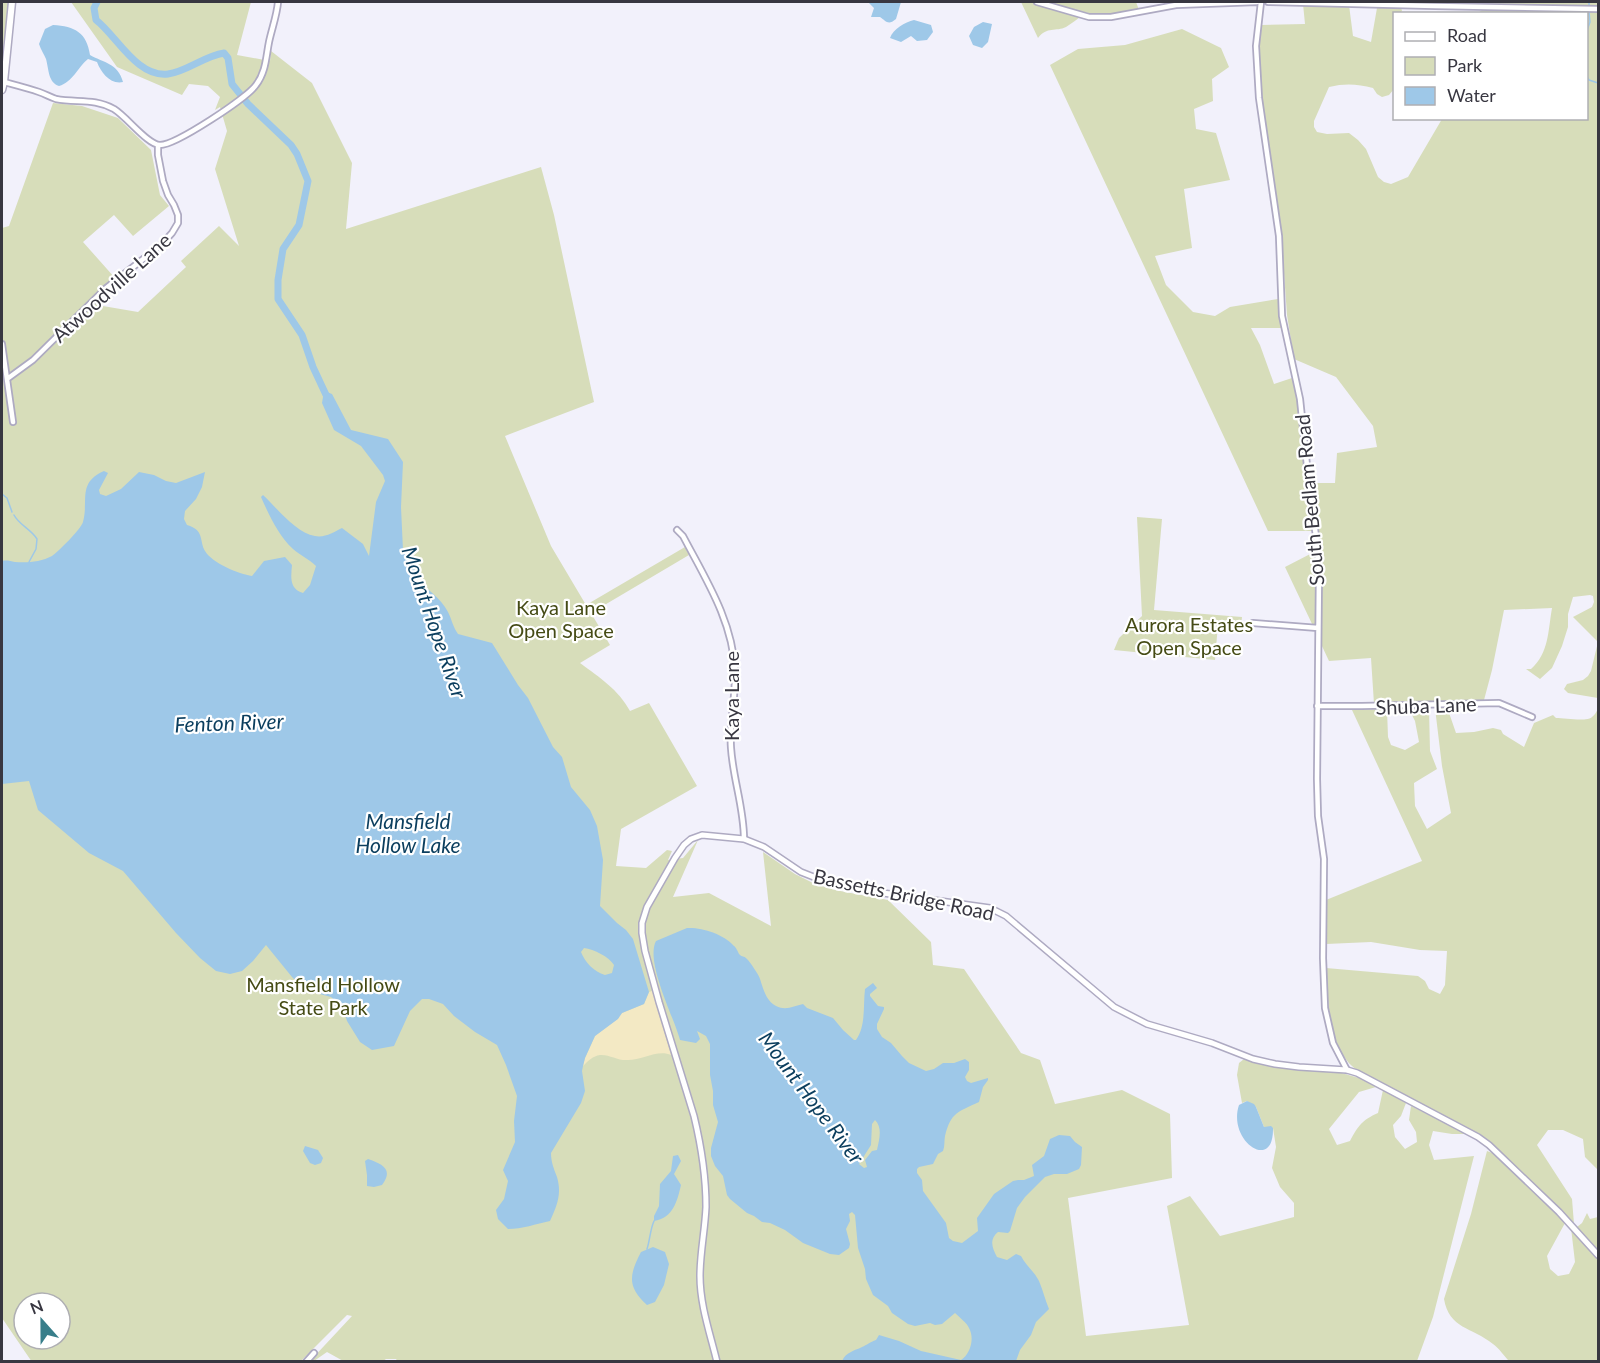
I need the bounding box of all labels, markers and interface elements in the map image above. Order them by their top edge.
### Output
legend [1393,12,1588,120]
text: Road [1447,24,1487,46]
text: Park [1447,54,1483,76]
text: Water [1447,84,1496,106]
street label: Atwoodville Lane [47,227,175,347]
street label: South Bedlam Road [1290,413,1328,587]
water label: Mount Hope River [397,543,473,702]
park label: Kaya Lane Open Space [508,595,614,642]
park label: Aurora Estates Open Space [1125,612,1253,659]
street label: Kaya Lane [719,651,743,741]
street label: Shuba Lane [1375,691,1477,719]
water label: Fenton River [174,708,285,736]
water label: Mansfield Hollow Lake [355,808,461,857]
street label: Bassetts Bridge Road [811,863,997,925]
park label: Mansfield Hollow State Park [246,972,400,1019]
water label: Mount Hope River [754,1026,870,1169]
north arrow [12,1291,72,1351]
text: N [27,1295,46,1318]

